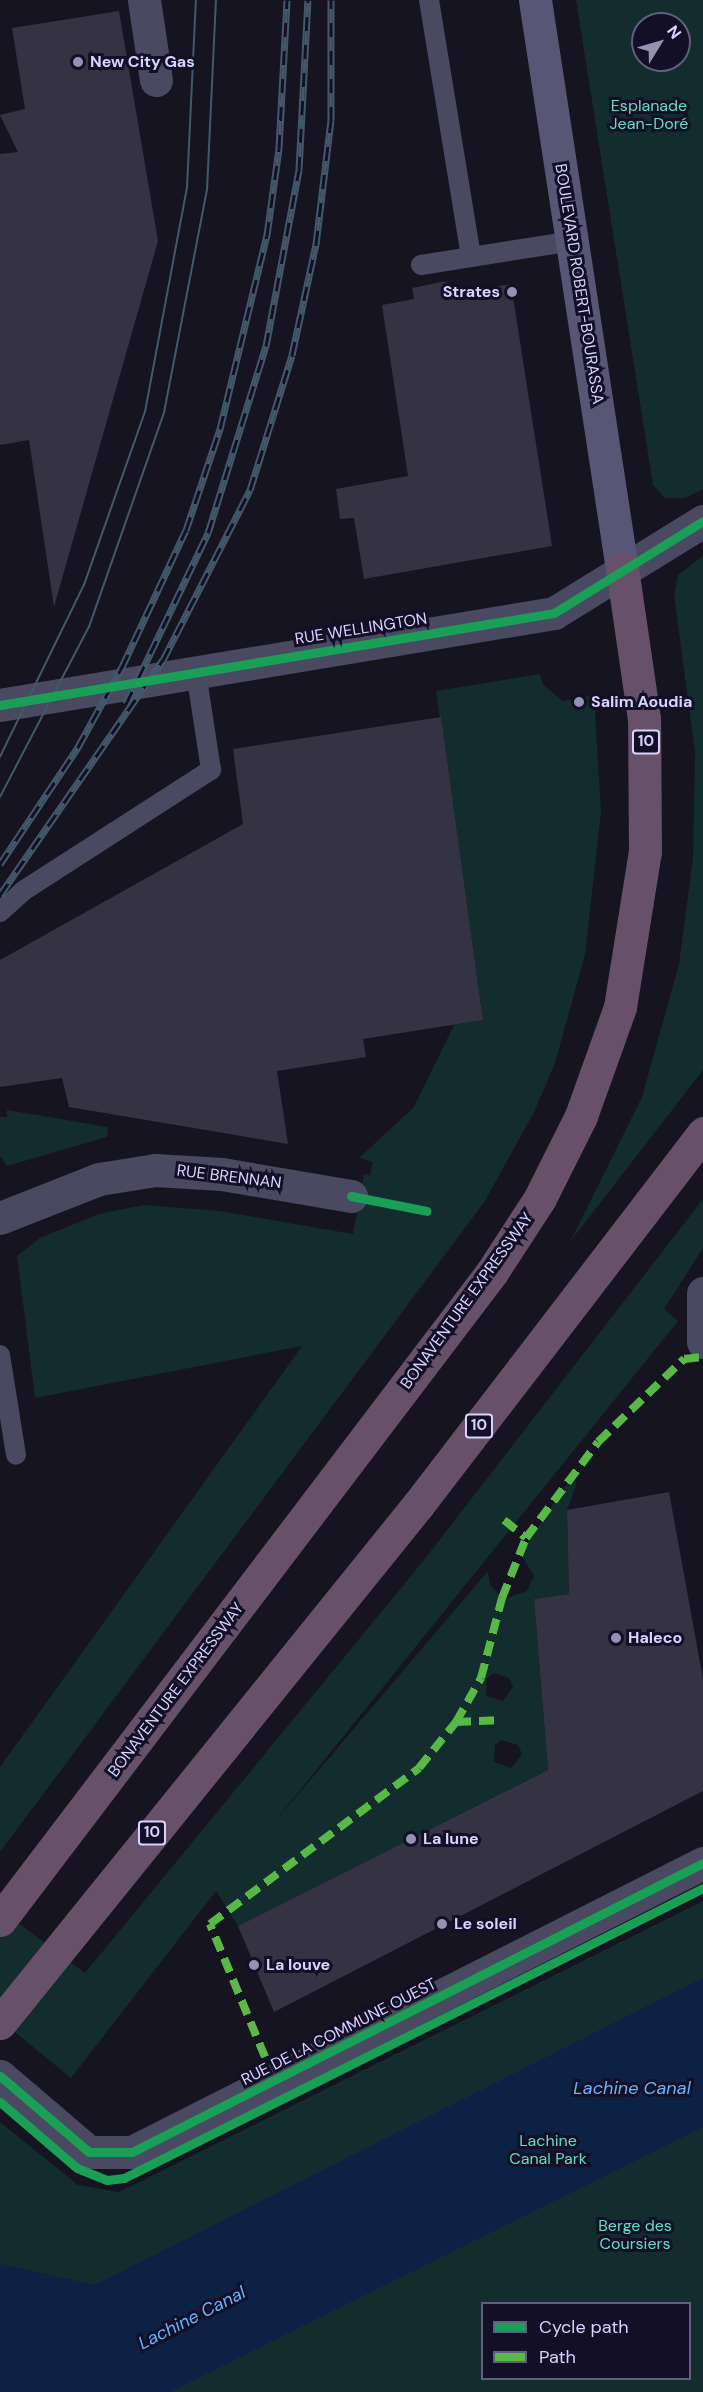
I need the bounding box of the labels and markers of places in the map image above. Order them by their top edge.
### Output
place label: New City Gas [90,52,195,72]
marker: New City Gas [71,55,85,69]
place label: Strates [443,282,500,302]
marker: Strates [505,285,519,299]
place label: Salim Aoudia [591,692,692,712]
marker: Salim Aoudia [572,695,586,709]
place label: Haleco [628,1628,682,1648]
marker: Haleco [609,1631,623,1645]
place label: La lune [423,1829,479,1849]
marker: La lune [404,1832,418,1846]
place label: Le soleil [454,1914,517,1934]
marker: Le soleil [435,1917,449,1931]
place label: La louve [266,1955,330,1975]
marker: La louve [247,1958,261,1972]

